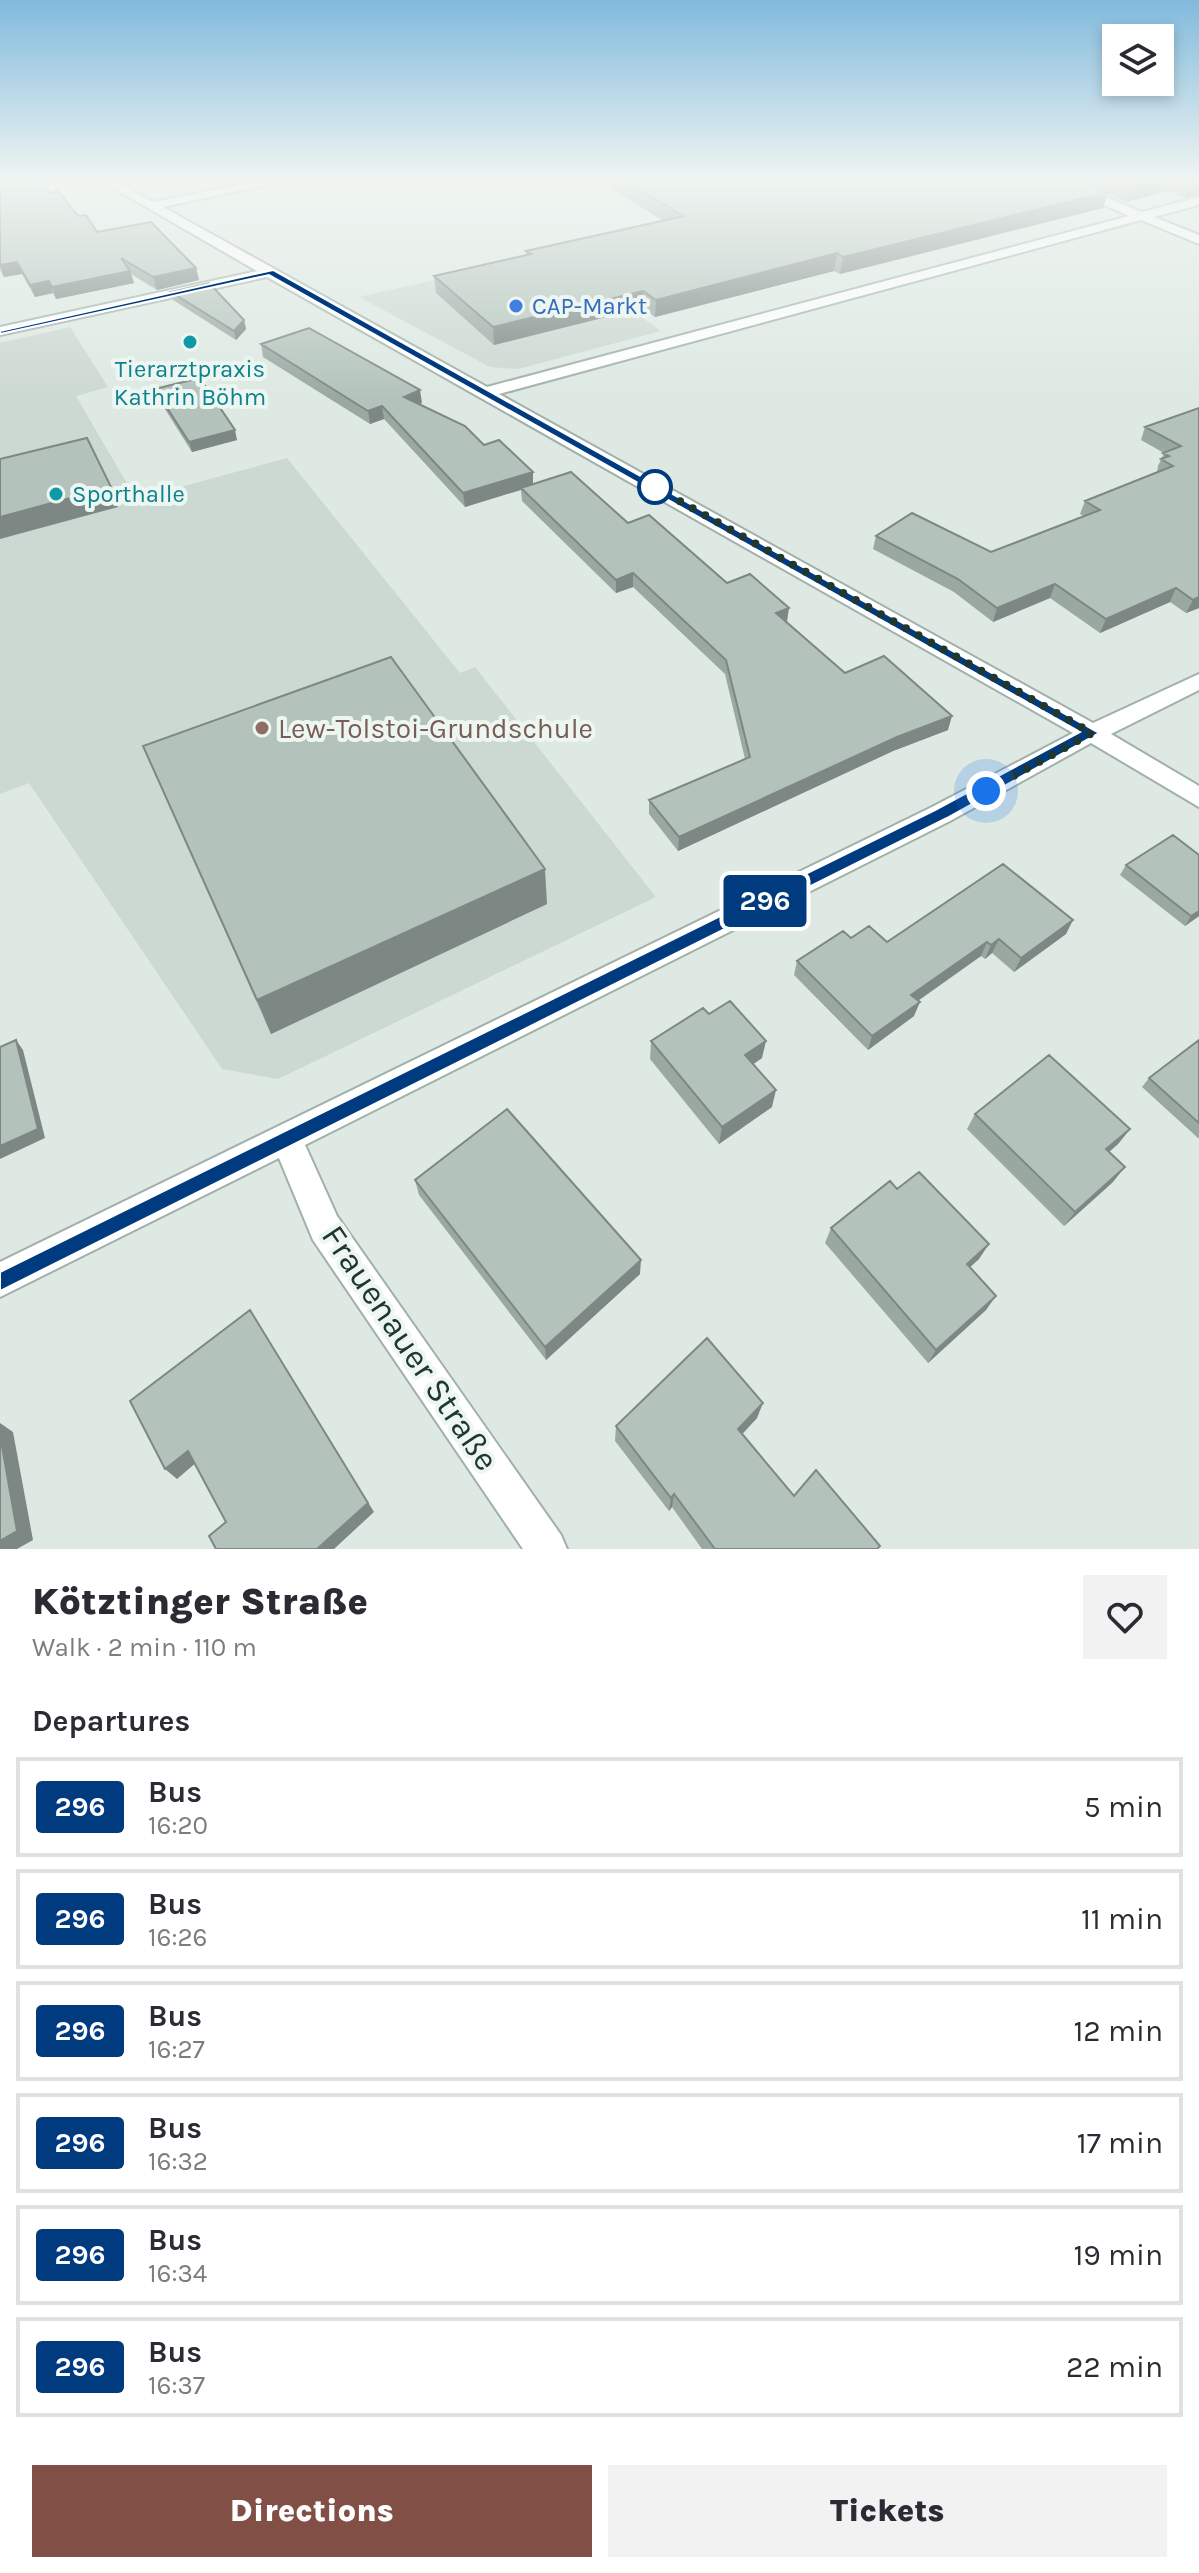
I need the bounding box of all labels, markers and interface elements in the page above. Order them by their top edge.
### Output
map controls [1102,24,1174,96]
button: layers [1102,24,1174,96]
place label: CAP-Markt [532,292,647,320]
marker: CAP-Markt [507,297,525,315]
marker: Tierarztpraxis Kathrin Böhm [181,333,199,351]
place label: Tierarztpraxis Kathrin Böhm [114,355,266,411]
unlabelled marker [638,470,672,504]
place label: Sporthalle [72,480,185,508]
marker: Sporthalle [47,485,65,503]
place label: Lew-Tolstoi-Grundschule [278,712,593,745]
marker: Lew-Tolstoi-Grundschule [253,719,271,737]
your location [966,771,1006,811]
line badge: 296 [719,875,811,927]
text: 296 [739,884,791,917]
street label: Frauenauer Straße [313,1218,507,1478]
button: heart [1083,1575,1167,1659]
text: Kötztinger Straße [32,1579,368,1624]
text: Walk · 2 min · 110 m [32,1632,257,1663]
text: Departures [32,1703,190,1739]
text: Bus [148,1774,202,1810]
text: 5 min [1084,1789,1163,1825]
text: 296 [54,1790,106,1823]
text: 16:20 [148,1810,208,1841]
text: Bus [148,1886,202,1922]
text: 11 min [1081,1901,1163,1937]
text: 296 [54,1902,106,1935]
text: 16:26 [148,1922,207,1953]
text: Bus [148,1998,202,2034]
text: 12 min [1073,2013,1163,2049]
text: 296 [54,2014,106,2047]
text: 16:27 [148,2034,205,2065]
text: Bus [148,2110,202,2146]
text: 17 min [1077,2125,1163,2161]
text: 296 [54,2126,106,2159]
text: 16:32 [148,2146,208,2177]
text: Bus [148,2222,202,2258]
text: 19 min [1073,2237,1163,2273]
text: 296 [54,2238,106,2271]
text: 16:34 [148,2258,207,2289]
text: Bus [148,2334,202,2370]
text: 22 min [1066,2349,1163,2385]
text: 296 [54,2350,106,2383]
text: 16:37 [148,2370,205,2401]
button: Directions [32,2465,592,2557]
button: Tickets [608,2465,1167,2557]

